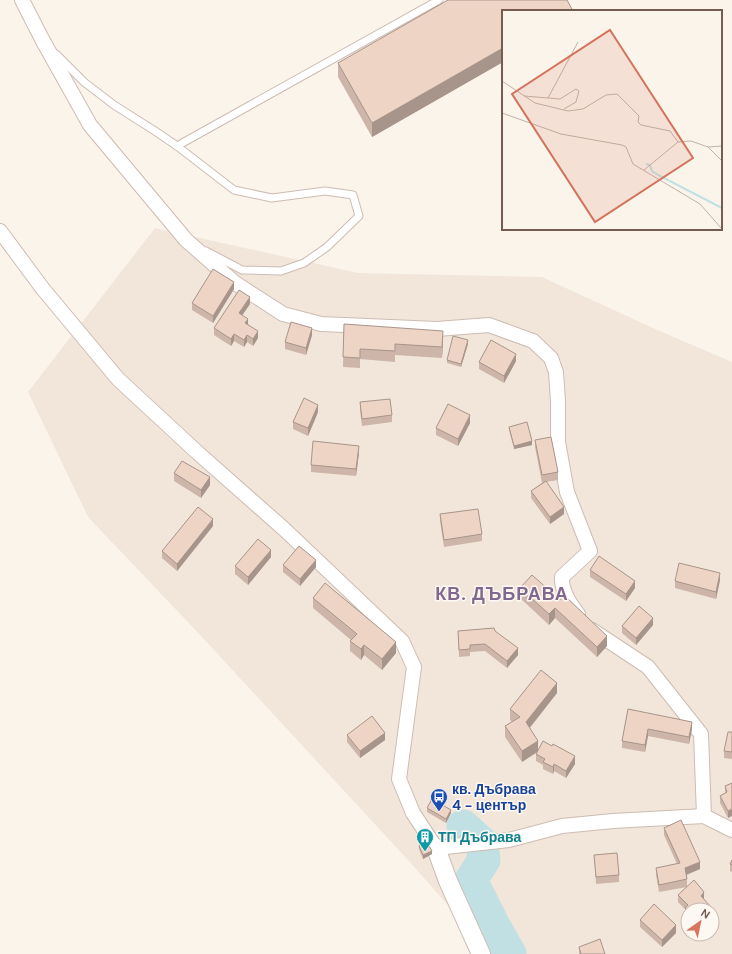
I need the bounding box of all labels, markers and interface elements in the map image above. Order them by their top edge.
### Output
inset map [502,10,722,230]
district label: КВ. ДЪБРАВА [435,582,569,606]
place label: кв. Дъбрава 4 - център [452,780,536,814]
bus stop icon: кв. Дъбрава 4 - център [429,787,449,812]
building icon: ТП Дъбрава [415,827,435,852]
place label: ТП Дъбрава [438,828,521,846]
north arrow [680,902,720,942]
text: N [698,906,713,922]

